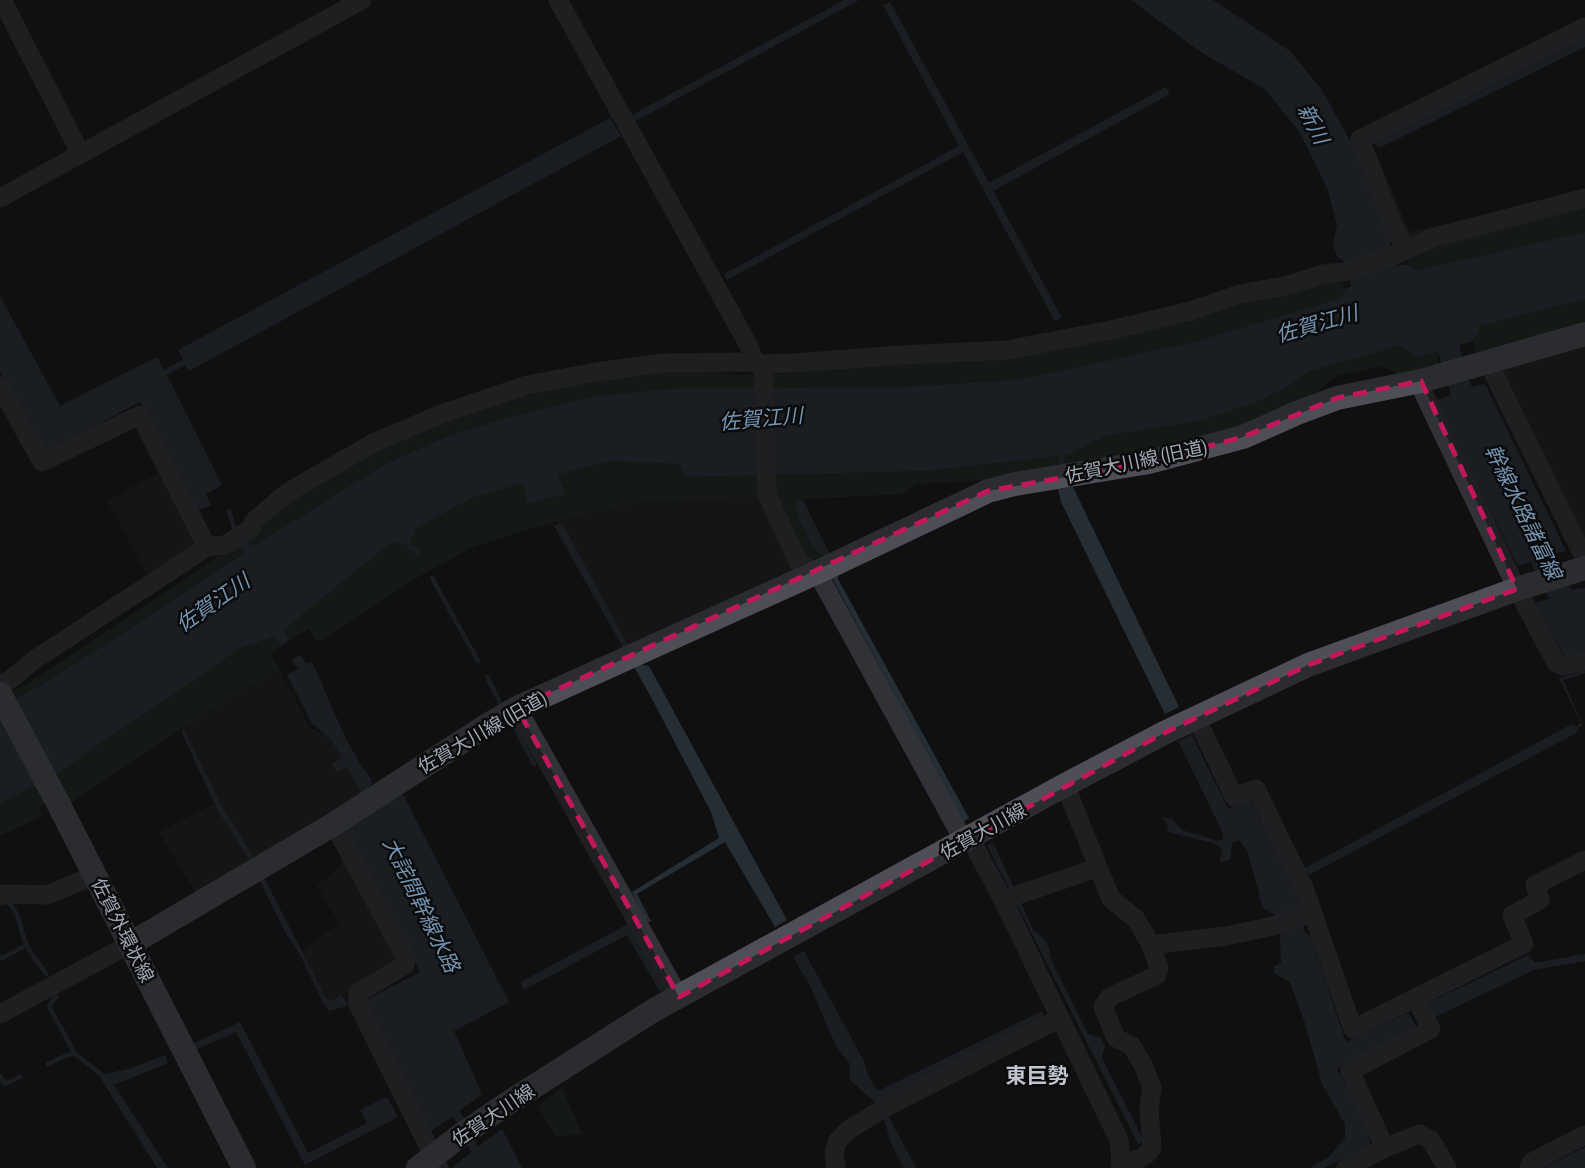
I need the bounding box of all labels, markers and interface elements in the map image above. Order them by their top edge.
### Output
water label: 新川 [1294,99,1335,149]
water label: 佐賀江川 [1273,299,1362,346]
water label: 佐賀江川 [718,402,806,434]
street label: 佐賀大川線 (旧道) [1063,435,1209,487]
water label: 幹線水路諸富線 [1481,440,1568,586]
water label: 佐賀江川 [171,567,255,636]
street label: 佐賀大川線 (旧道) [414,686,550,778]
street label: 佐賀大川線 [936,798,1030,864]
water label: 大詫間幹線水路 [379,833,466,978]
street label: 佐賀外環状線 [87,874,159,986]
district label: 東巨勢 [1006,1063,1069,1087]
street label: 佐賀大川線 [447,1079,539,1151]

